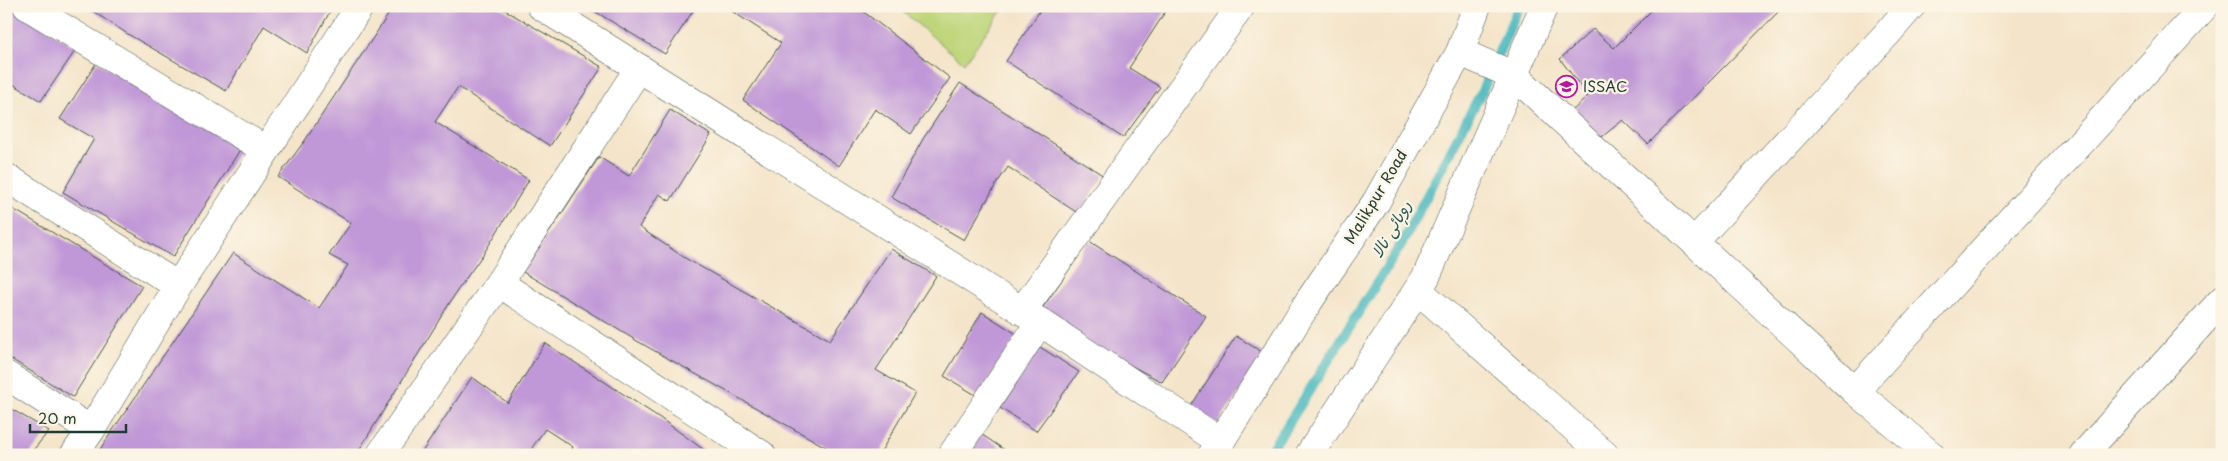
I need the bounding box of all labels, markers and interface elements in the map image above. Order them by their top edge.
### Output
place label: ISSAC [1583,74,1628,97]
school or university icon: ISSAC [1555,75,1579,99]
street label: Malikpur Road [1337,145,1412,248]
water label: روہائی نالا [1364,195,1418,262]
scale bar [30,401,126,433]
text: 20 m [38,406,77,429]

